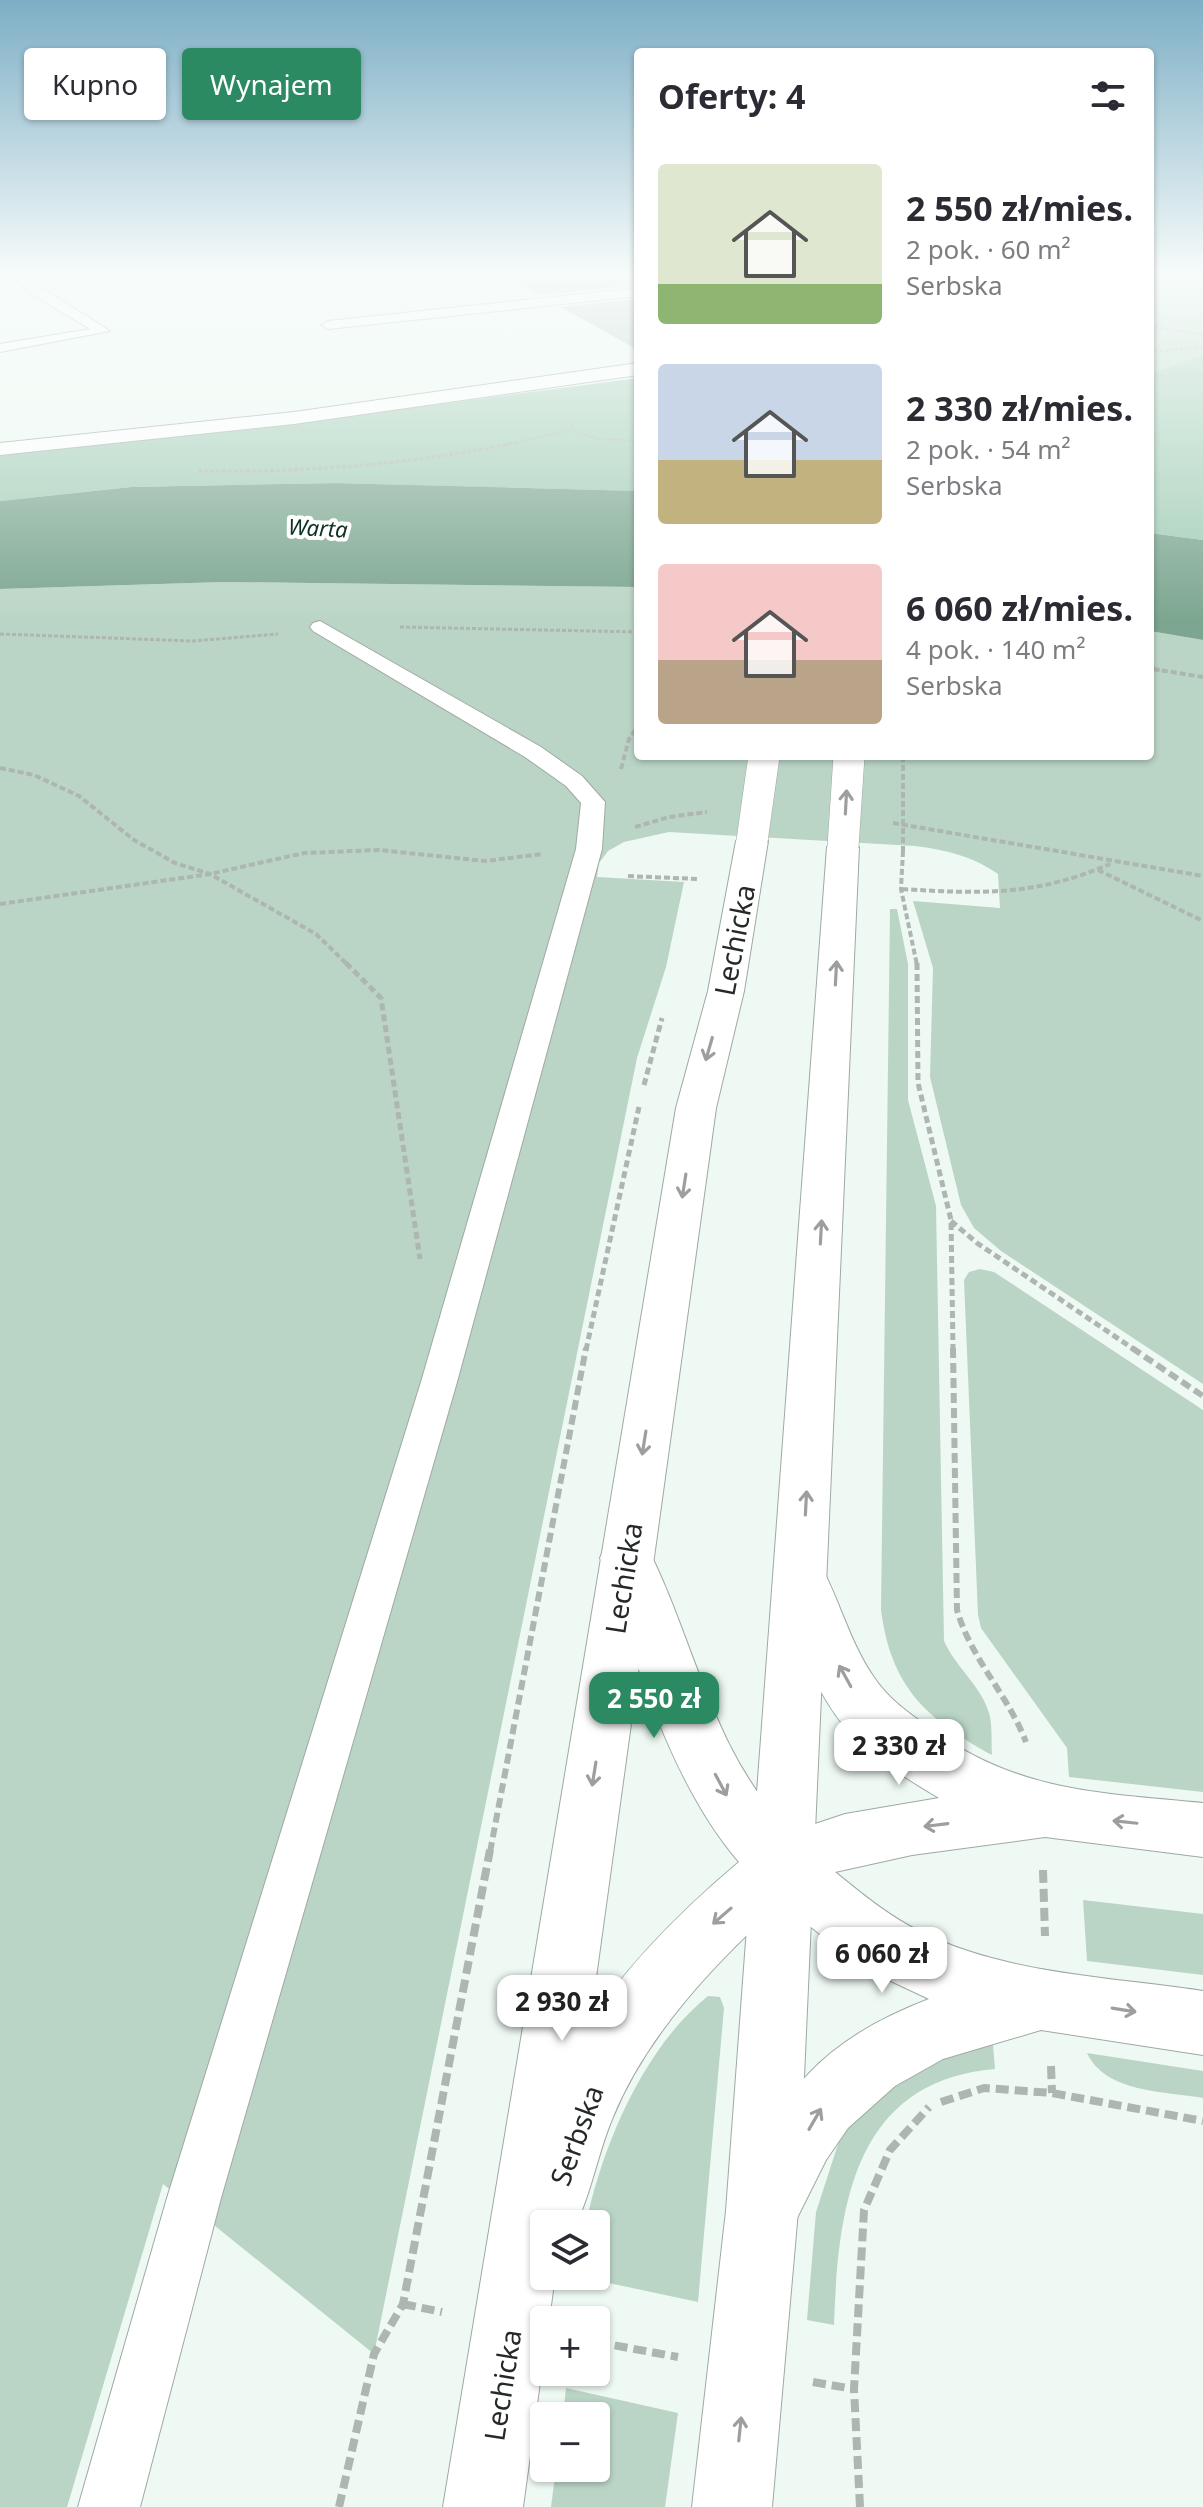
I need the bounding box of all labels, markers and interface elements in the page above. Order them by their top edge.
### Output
chip: Kupno [24,48,166,120]
chip: Wynajem [182,48,361,120]
text: Oferty: 4 [658,73,806,119]
icon: filters [1086,74,1130,118]
text: 2 550 zł/mies. [906,185,1133,231]
icon: home [722,196,818,292]
text: 2 pok. · 60 m² [906,231,1071,267]
text: Serbska [906,267,1003,303]
text: 2 330 zł/mies. [906,385,1133,431]
icon: home [722,396,818,492]
text: 2 pok. · 54 m² [906,431,1071,467]
text: Serbska [906,467,1003,503]
water label: Warta [288,510,349,544]
text: 6 060 zł/mies. [906,585,1133,631]
icon: home [722,596,818,692]
text: 4 pok. · 140 m² [906,631,1085,667]
text: Serbska [906,667,1003,703]
one-way arrow [839,789,854,816]
street label: Lechicka [705,881,763,999]
one-way arrow [829,960,844,987]
one-way arrow [701,1036,716,1062]
one-way arrow [676,1172,691,1198]
one-way arrow [813,1219,828,1246]
one-way arrow [636,1429,651,1455]
one-way arrow [799,1490,814,1517]
street label: Lechicka [595,1519,651,1637]
one-way arrow [837,1665,853,1688]
pin: 2 550 zł [571,1672,737,1740]
text: 2 550 zł [607,1680,701,1716]
pin: 2 330 zł [816,1719,982,1787]
text: 2 330 zł [852,1727,946,1763]
one-way arrow [586,1761,601,1786]
one-way arrow [714,1772,730,1796]
one-way arrow [1112,1814,1139,1829]
one-way arrow [924,1818,949,1833]
one-way arrow [713,1906,733,1924]
pin: 6 060 zł [799,1927,965,1995]
text: 6 060 zł [835,1935,929,1971]
pin: 2 930 zł [479,1975,645,2043]
text: 2 930 zł [515,1983,609,2019]
one-way arrow [1111,2003,1136,2018]
street label: Serbska [540,2080,612,2190]
one-way arrow [807,2108,823,2131]
map controls [530,2210,610,2482]
button: layers [530,2210,610,2290]
button: + [530,2306,610,2386]
street label: Lechicka [474,2326,530,2444]
button: − [530,2402,610,2482]
one-way arrow [733,2416,748,2443]

